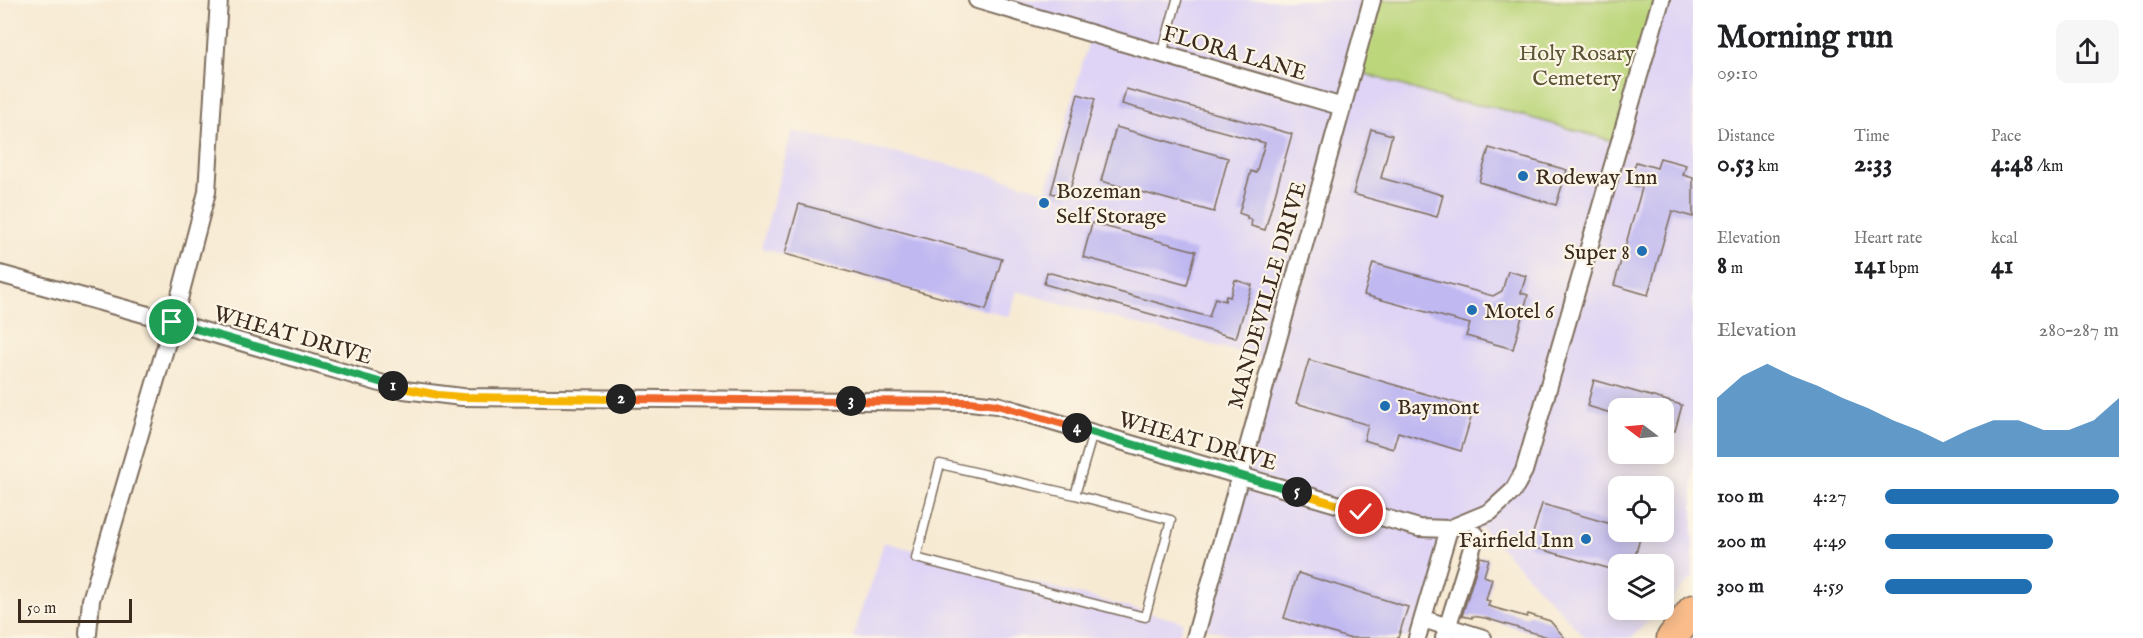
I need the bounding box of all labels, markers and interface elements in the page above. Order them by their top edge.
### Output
text: Morning run [1717,17,1893,59]
street label: FLORA LANE [1159,20,1310,88]
button: share [2056,20,2119,83]
park label: Holy Rosary Cemetery [1519,40,1635,93]
text: 09:10 [1717,61,1758,86]
text: Distance [1717,127,1775,147]
text: Time [1854,127,1890,147]
text: Pace [1991,127,2021,147]
text: 0.53 [1717,147,1754,180]
text: 2:33 [1854,147,1892,180]
text: 4:48 [1991,147,2034,180]
text: km [1754,157,1779,177]
text: /km [2034,157,2063,177]
place label: Rodeway Inn [1535,164,1658,192]
marker: Rodeway Inn [1516,169,1530,183]
place label: Bozeman Self Storage [1056,178,1166,231]
street label: MANDEVILLE DRIVE [1222,179,1314,413]
marker: Bozeman Self Storage [1037,196,1051,210]
text: Elevation [1717,229,1780,249]
text: Heart rate [1854,229,1922,249]
text: kcal [1991,229,2018,249]
place label: Super 8 [1564,239,1630,267]
marker: Super 8 [1635,244,1649,258]
text: 8 [1717,249,1727,282]
text: 141 [1854,249,1886,282]
text: 41 [1991,249,2013,282]
text: m [1727,259,1743,279]
text: bpm [1886,259,1919,279]
pin [146,296,197,347]
place label: Motel 6 [1484,298,1555,326]
street label: WHEAT DRIVE [210,300,375,372]
marker: Motel 6 [1465,303,1479,317]
icon: arrive [155,305,188,338]
text: Elevation [1717,318,1796,343]
text: 280–287 m [2039,318,2119,343]
pin: 1 [378,371,408,401]
text: 1 [390,376,396,396]
pin: 2 [606,384,636,414]
pin: 3 [836,386,866,416]
text: 2 [617,389,625,409]
text: 3 [848,391,854,411]
place label: Baymont [1397,394,1480,422]
north arrow [1608,398,1674,464]
map controls [1608,398,1674,620]
marker: Baymont [1378,399,1392,413]
street label: WHEAT DRIVE [1115,406,1280,478]
pin: 4 [1062,413,1092,443]
text: 4 [1073,418,1081,438]
button: locate [1608,476,1674,542]
pin: 5 [1282,477,1312,507]
text: 5 [1294,482,1300,502]
text: 100 m [1717,484,1764,509]
text: 4:27 [1813,484,1847,509]
pin [1335,486,1386,537]
icon: check [1344,495,1377,528]
place label: Fairfield Inn [1459,527,1574,555]
text: 200 m [1717,529,1766,554]
text: 4:49 [1813,529,1847,554]
marker: Fairfield Inn [1579,532,1593,546]
button: layers [1608,554,1674,620]
text: 300 m [1717,574,1764,599]
text: 4:59 [1813,574,1844,599]
scale bar [18,596,132,624]
text: 50 m [27,599,56,619]

